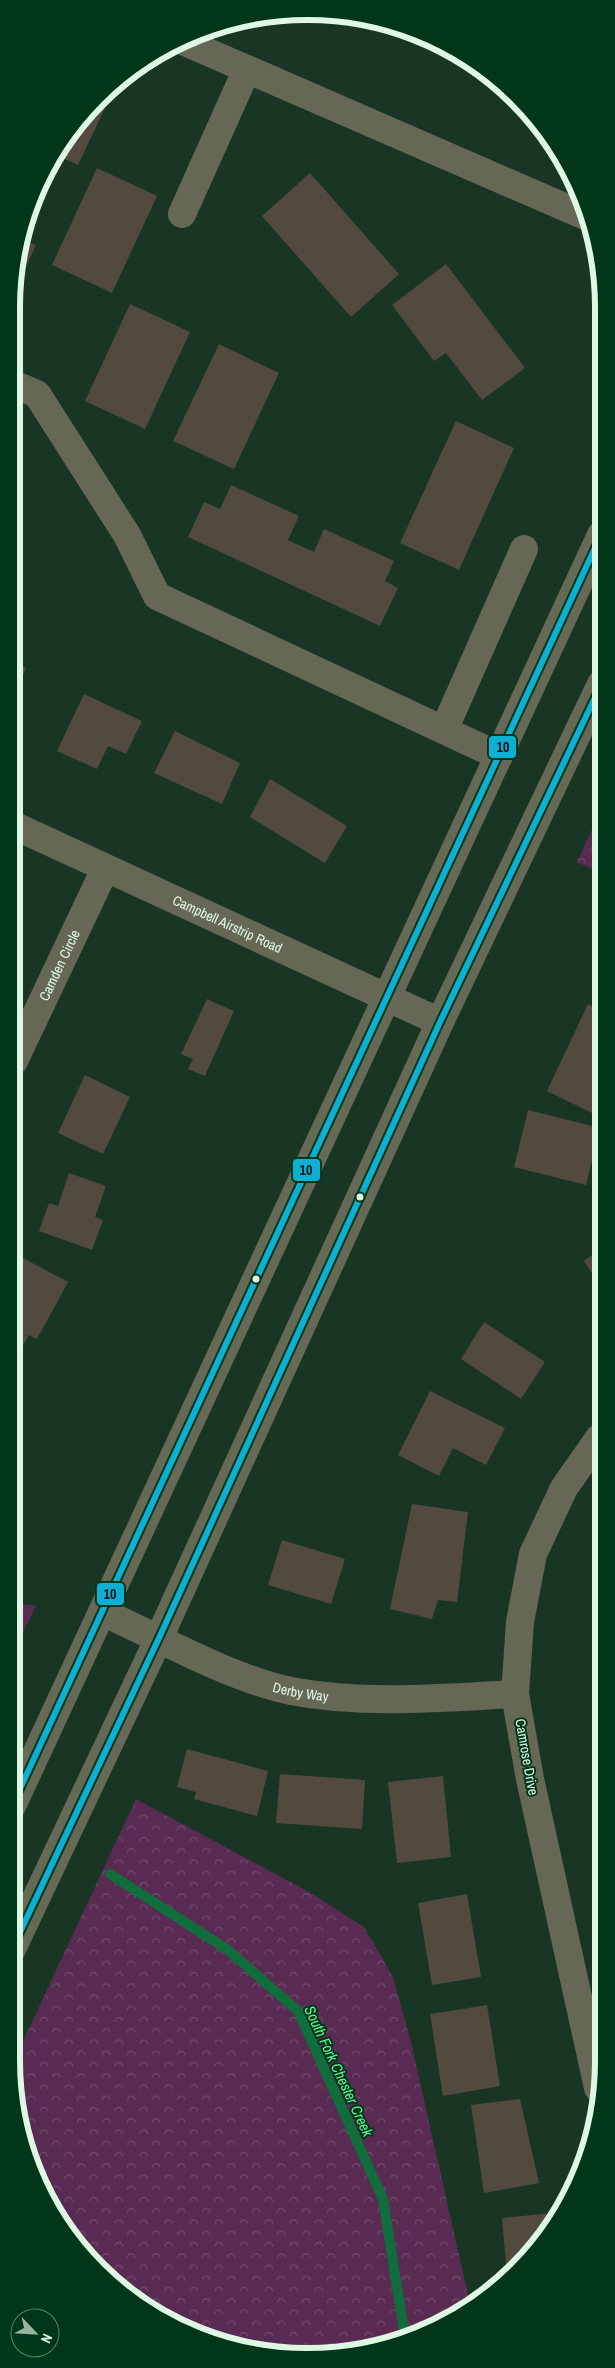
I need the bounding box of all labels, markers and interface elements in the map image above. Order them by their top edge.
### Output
line badge: 10 [488,735,517,759]
text: 10 [497,738,509,756]
street label: Campbell Airstrip Road [170,891,285,957]
street label: Camden Circle [35,927,84,1004]
line badge: 10 [292,1158,321,1182]
text: 10 [300,1161,312,1179]
unlabelled marker [355,1192,365,1202]
unlabelled marker [251,1274,261,1284]
line badge: 10 [96,1582,125,1606]
text: 10 [104,1585,116,1603]
street label: Derby Way [271,1678,330,1705]
street label: Camrose Drive [511,1717,543,1797]
water label: South Fork Chester Creek [299,2002,379,2141]
north arrow [10,2308,60,2358]
text: N [37,2331,57,2346]

